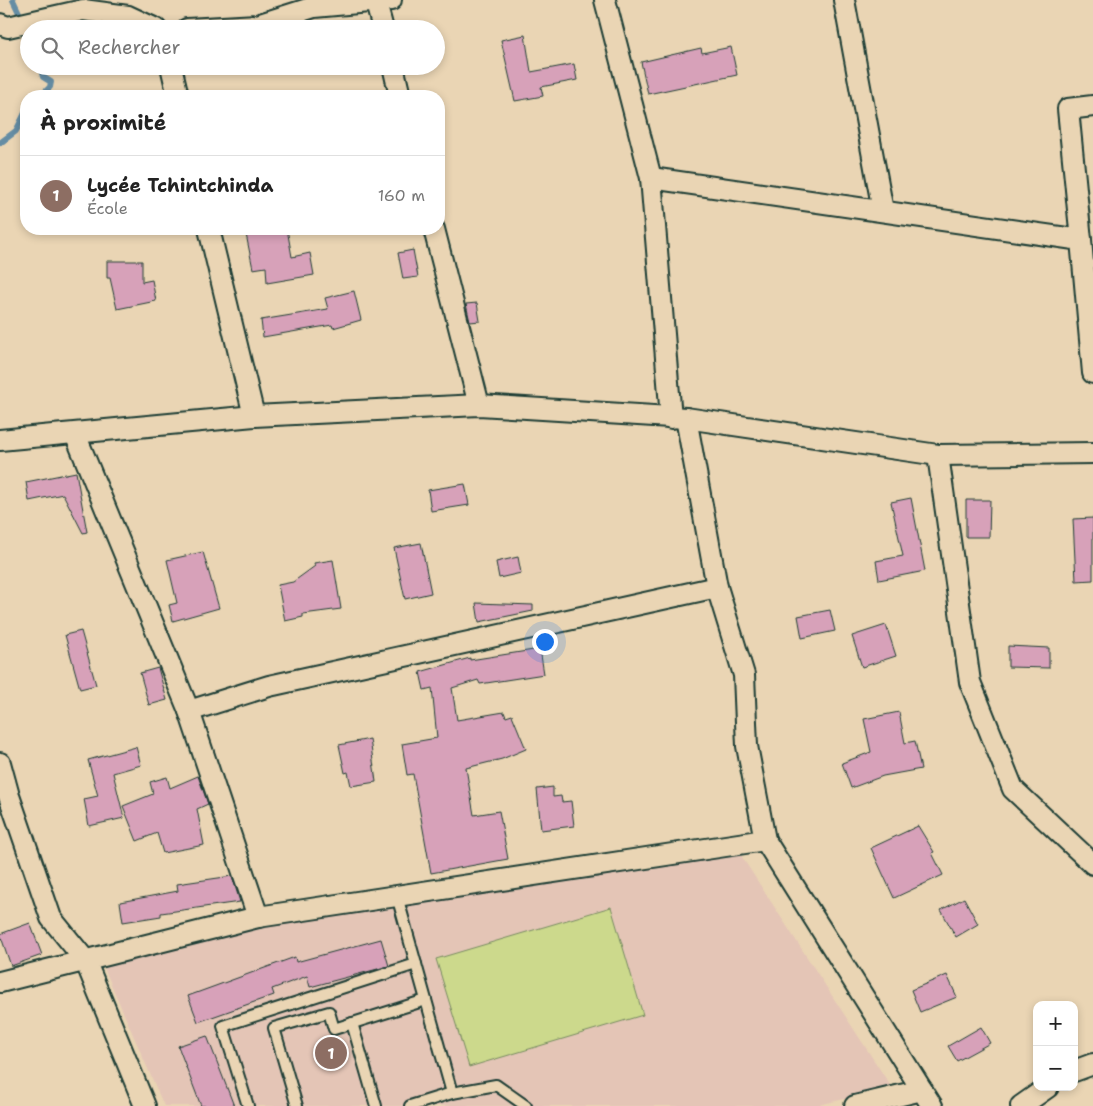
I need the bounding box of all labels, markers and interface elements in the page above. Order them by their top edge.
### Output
search box [20,20,445,75]
icon: search [38,34,66,62]
text: Rechercher [78,35,181,60]
text: À proximité [40,109,166,137]
text: Lycée Tchintchinda [87,173,274,198]
text: 1 [52,185,60,206]
text: 160 m [378,185,425,206]
text: École [87,198,128,219]
your location [532,629,558,655]
map controls [1033,1001,1078,1091]
button: + [1033,1001,1078,1046]
pin: 1 [315,1034,347,1072]
button: − [1033,1046,1078,1091]

